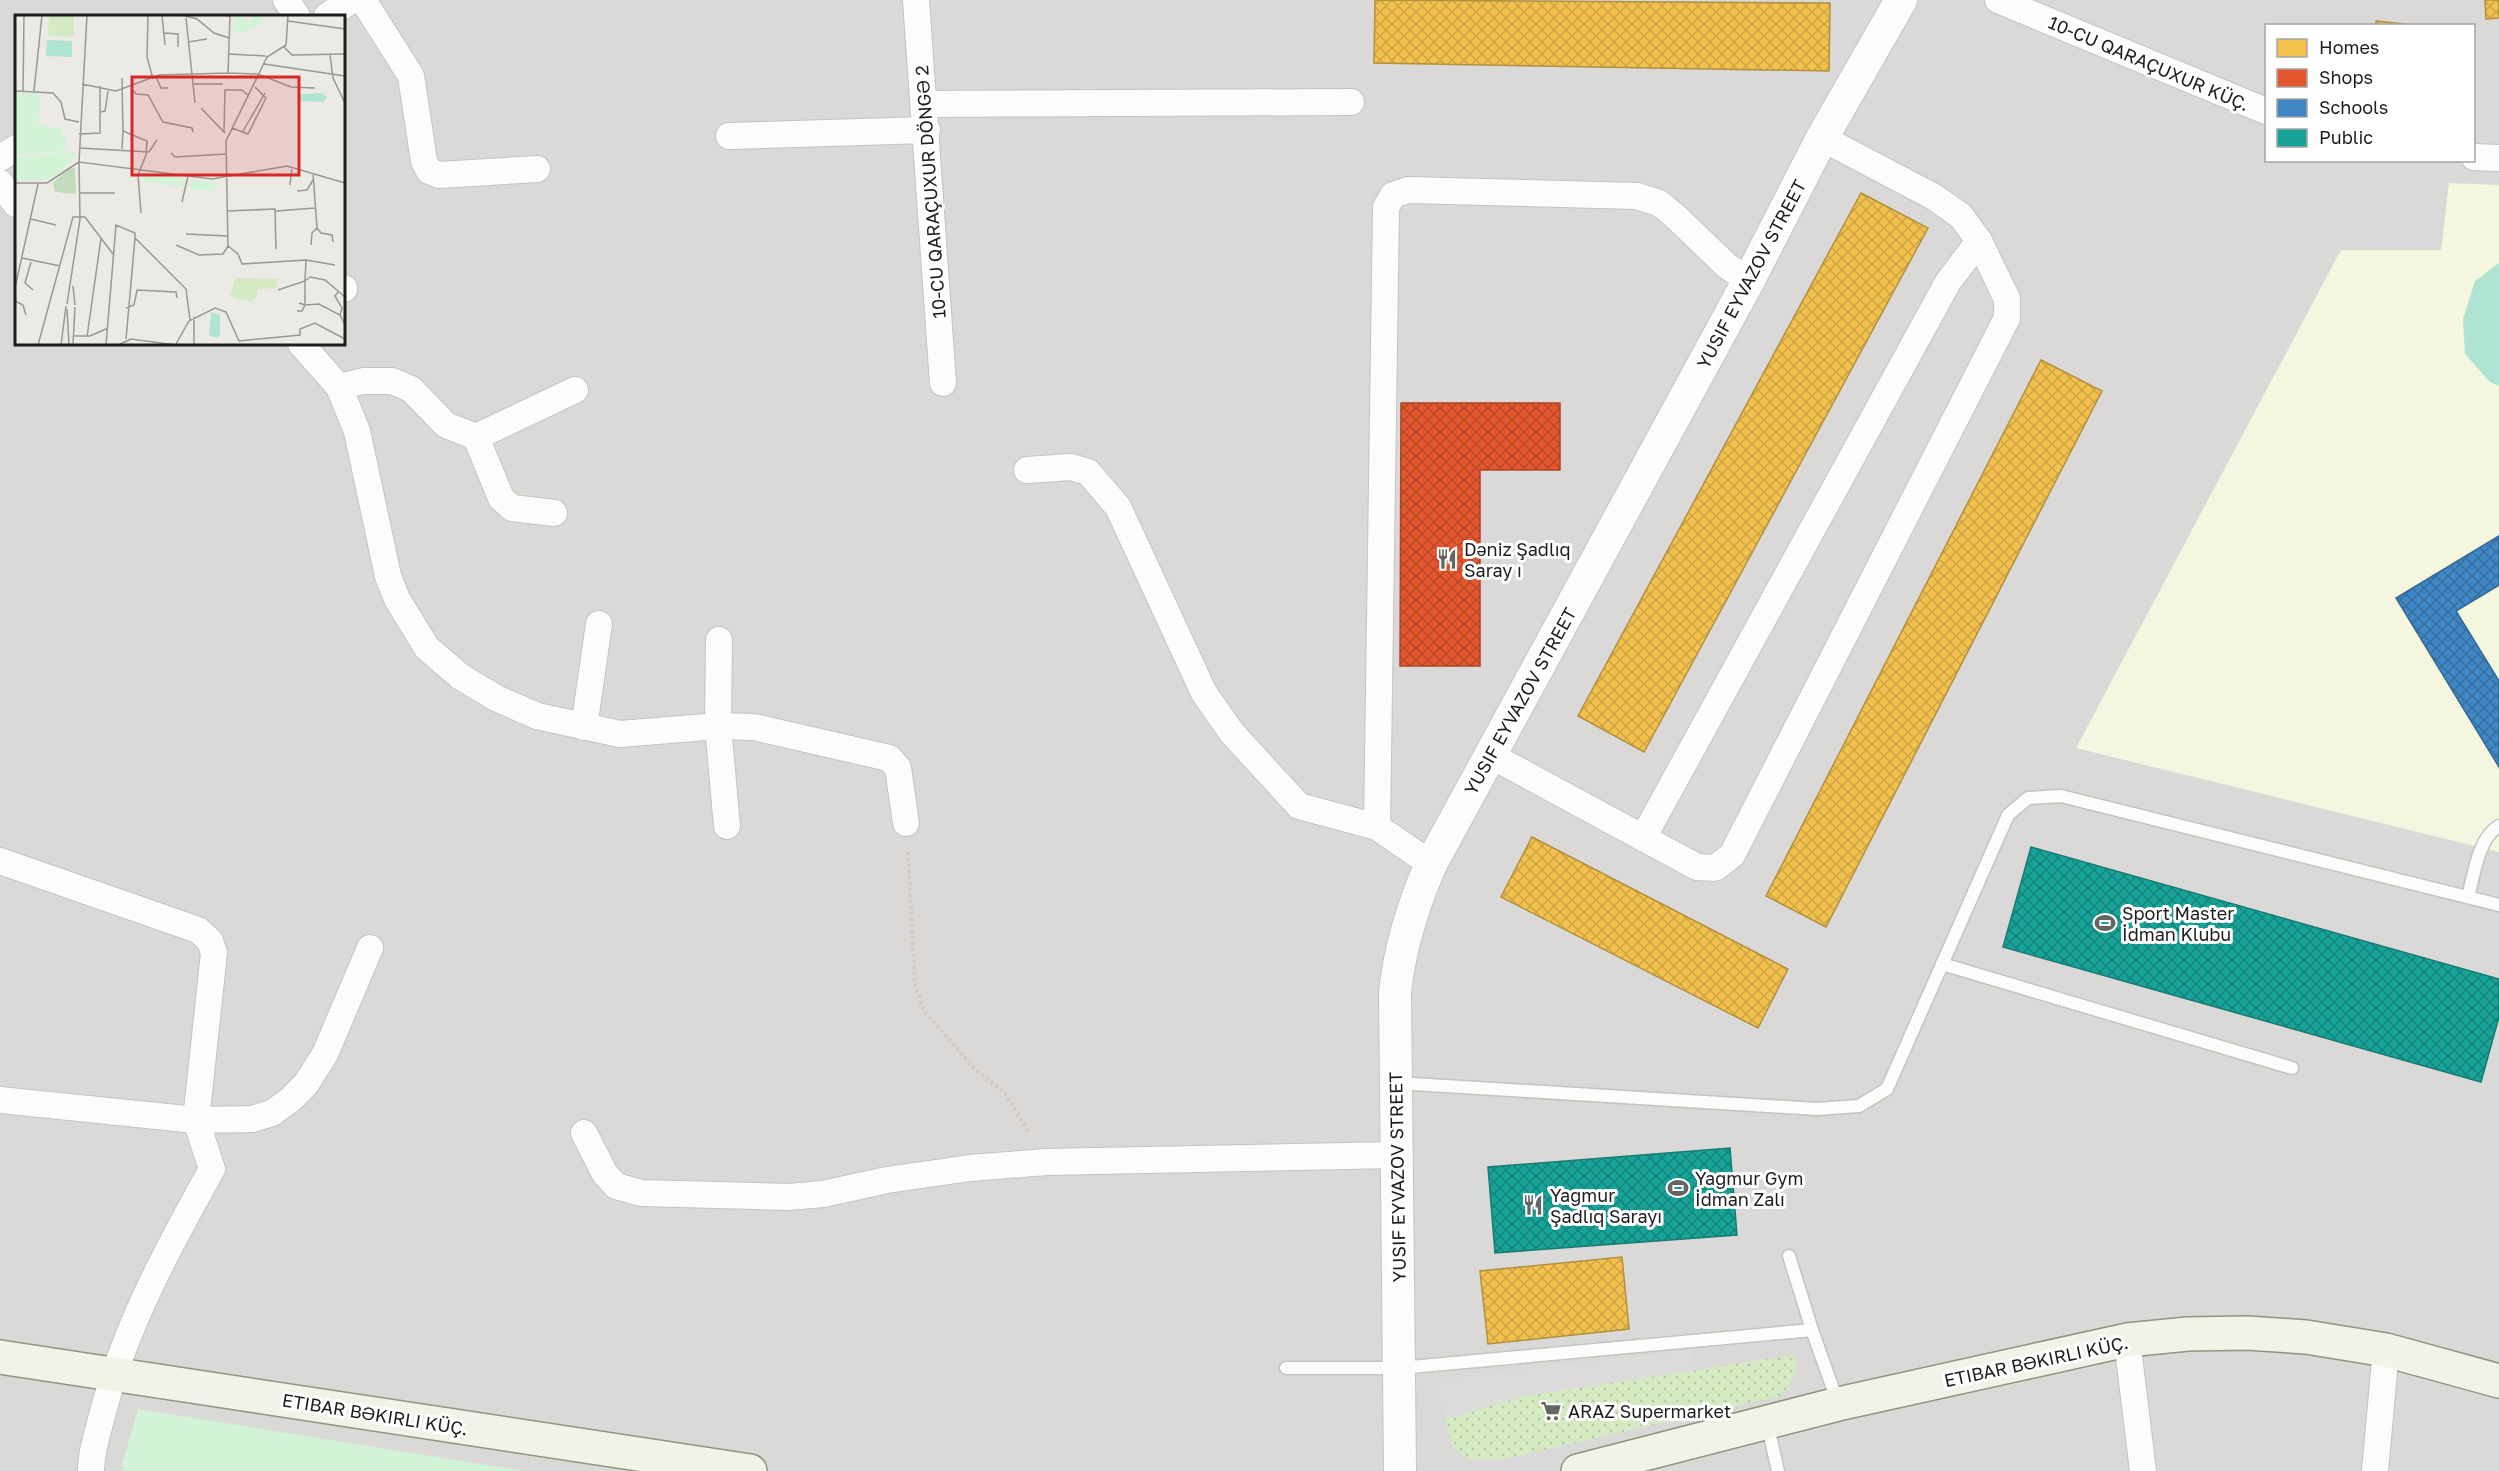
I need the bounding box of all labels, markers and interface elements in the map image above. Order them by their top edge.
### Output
street label: 10-CU QARAÇUXUR KÜÇ. [2045,11,2253,115]
inset map [15,15,345,345]
legend [2265,24,2475,162]
text: Homes [2319,36,2379,58]
street label: 10-CU QARAÇUXUR DÖNGƏ 2 [910,65,950,319]
text: Shops [2319,66,2373,88]
text: Schools [2319,96,2388,118]
text: Public [2319,126,2373,148]
street label: YUSIF EYVAZOV STREET [1692,176,1810,372]
place label: Dəniz Şadlıq Saray ı [1464,538,1571,581]
restaurant icon: Dəniz Şadlıq Saray ı [1435,547,1459,571]
street label: YUSIF EYVAZOV STREET [1459,603,1581,799]
place label: Sport Master İdman Klubu [2122,902,2234,945]
sports icon: Sport Master İdman Klubu [2093,911,2117,935]
street label: YUSIF EYVAZOV STREET [1384,1071,1410,1283]
place label: Yağmur Gym İdman Zalı [1695,1167,1803,1210]
sports icon: Yağmur Gym İdman Zalı [1666,1176,1690,1200]
place label: Yağmur Şadlıq Sarayı [1550,1184,1662,1227]
restaurant icon: Yağmur Şadlıq Sarayı [1521,1193,1545,1217]
street label: ETIBAR BƏKIRLI KÜÇ. [1942,1331,2130,1391]
street label: ETIBAR BƏKIRLI KÜÇ. [281,1388,469,1440]
supermarket icon: ARAZ Supermarket [1539,1399,1563,1423]
place label: ARAZ Supermarket [1568,1400,1731,1422]

